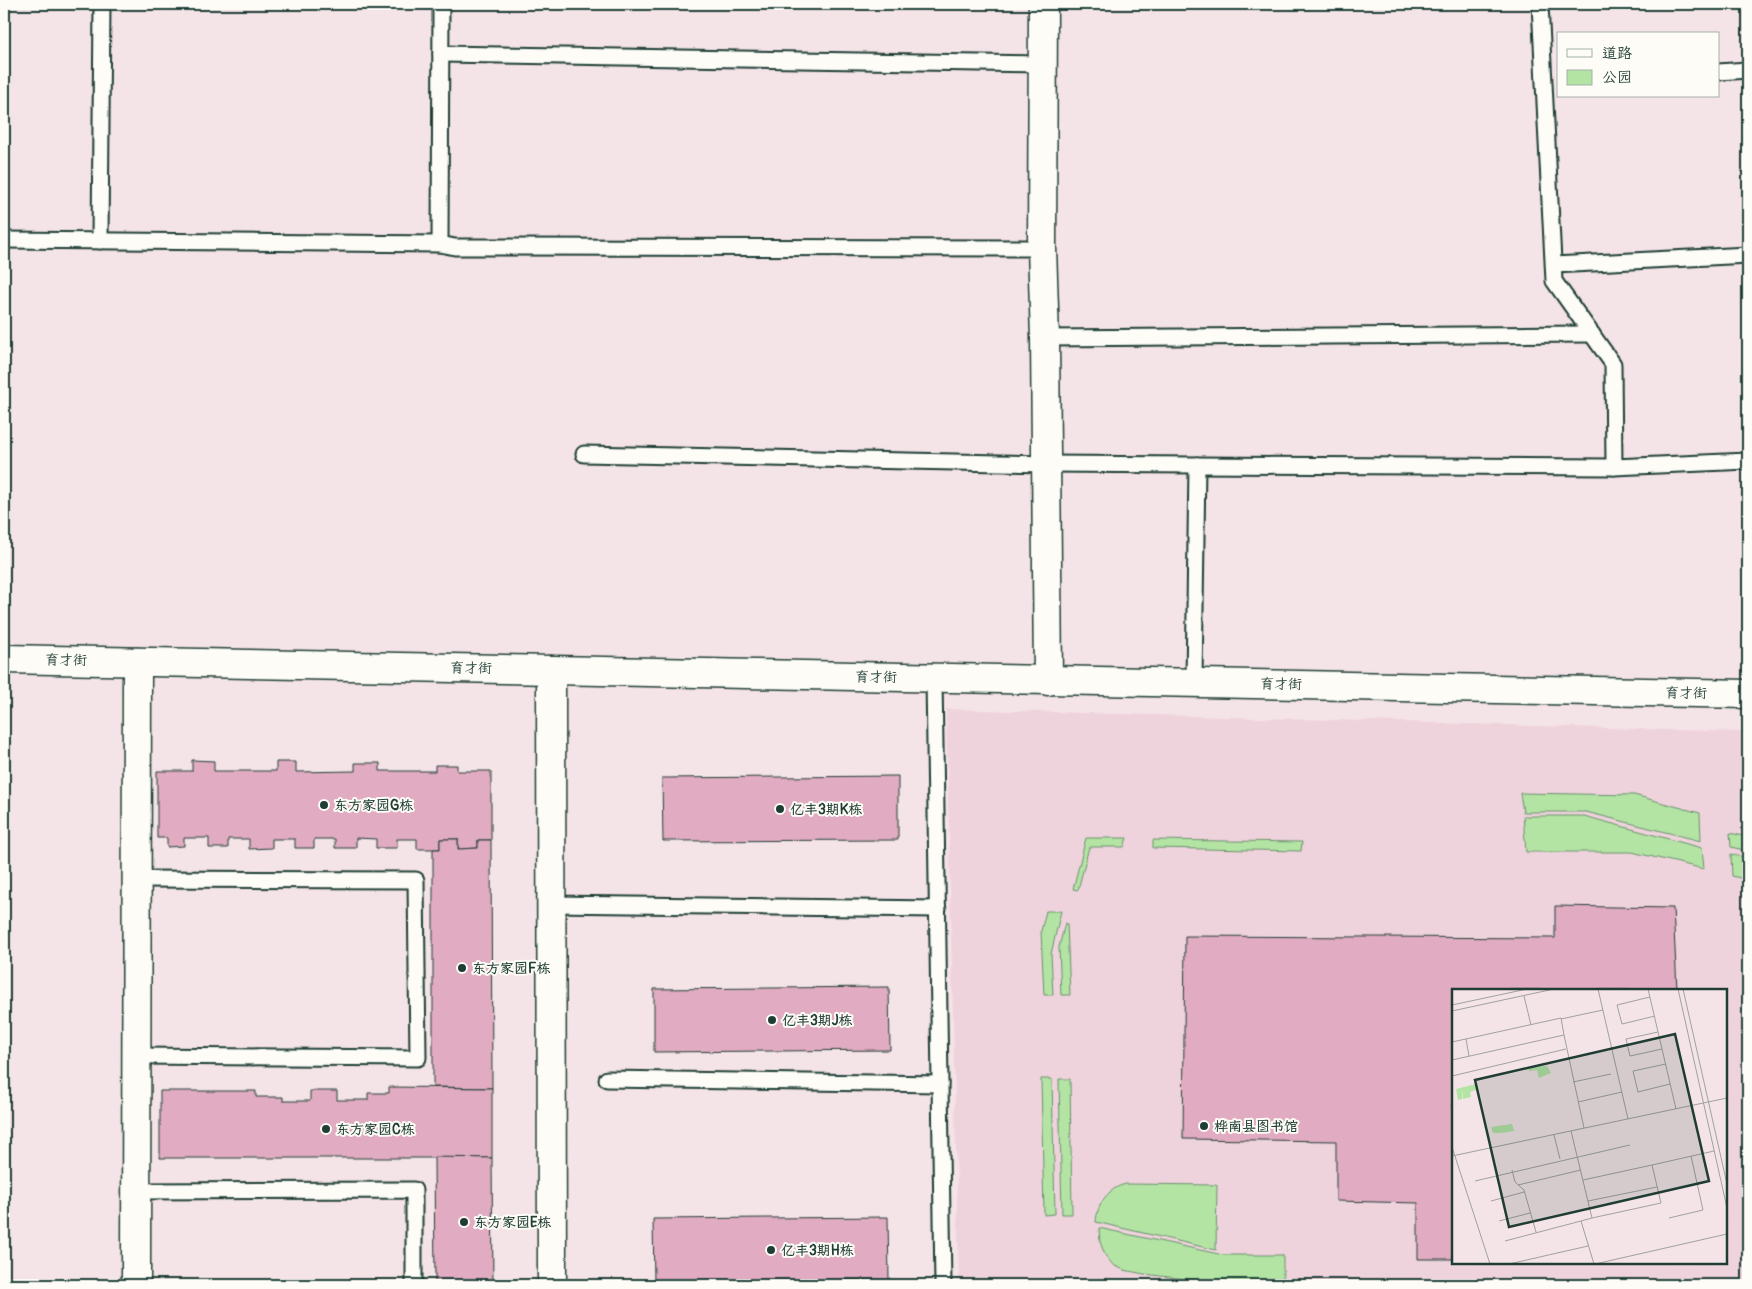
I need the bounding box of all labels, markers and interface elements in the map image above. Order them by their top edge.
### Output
legend [1557,32,1720,98]
text: 道路 [1602,44,1632,63]
text: 公园 [1602,68,1632,87]
street label: 育才街 [45,651,87,669]
street label: 育才街 [450,659,492,677]
street label: 育才街 [855,668,897,686]
street label: 育才街 [1260,675,1302,693]
street label: 育才街 [1665,684,1707,702]
place label: 东方家园G栋 [334,797,413,814]
marker: 东方家园G栋 [318,799,330,811]
place label: 亿丰3期K栋 [790,801,862,818]
marker: 亿丰3期K栋 [774,803,786,815]
place label: 东方家园F栋 [472,960,550,977]
marker: 东方家园F栋 [456,962,468,974]
inset map [1452,989,1727,1264]
place label: 亿丰3期J栋 [782,1012,853,1029]
marker: 亿丰3期J栋 [766,1014,778,1026]
place label: 桦南县图书馆 [1214,1118,1298,1135]
marker: 桦南县图书馆 [1198,1120,1210,1132]
place label: 东方家园C栋 [336,1121,415,1138]
marker: 东方家园C栋 [320,1123,332,1135]
place label: 东方家园E栋 [474,1214,551,1231]
marker: 东方家园E栋 [458,1216,470,1228]
place label: 亿丰3期H栋 [781,1242,854,1259]
marker: 亿丰3期H栋 [765,1244,777,1256]

